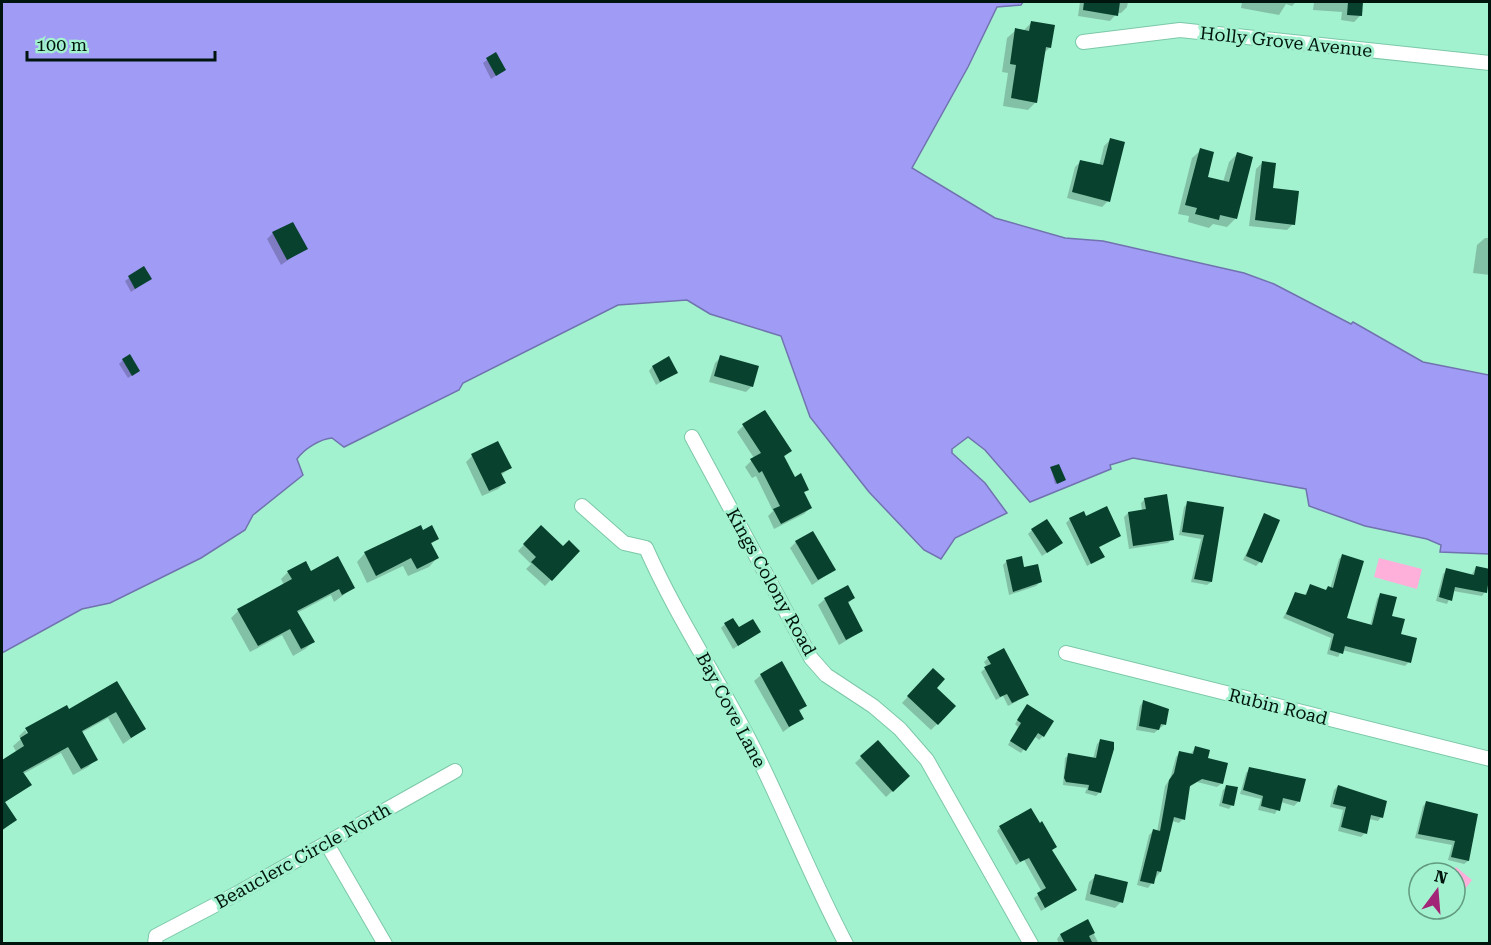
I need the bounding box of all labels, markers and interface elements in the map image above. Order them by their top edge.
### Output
street label: Holly Grove Avenue [1199,22,1373,61]
scale bar [27,24,214,62]
text: 100 m [36,34,87,55]
street label: Kings Colony Road [722,504,821,659]
street label: Bay Cove Lane [692,649,771,771]
street label: Rubin Road [1227,684,1330,729]
street label: Beauclerc Circle North [211,798,395,913]
north arrow [1407,861,1467,921]
text: N [1432,866,1450,888]

